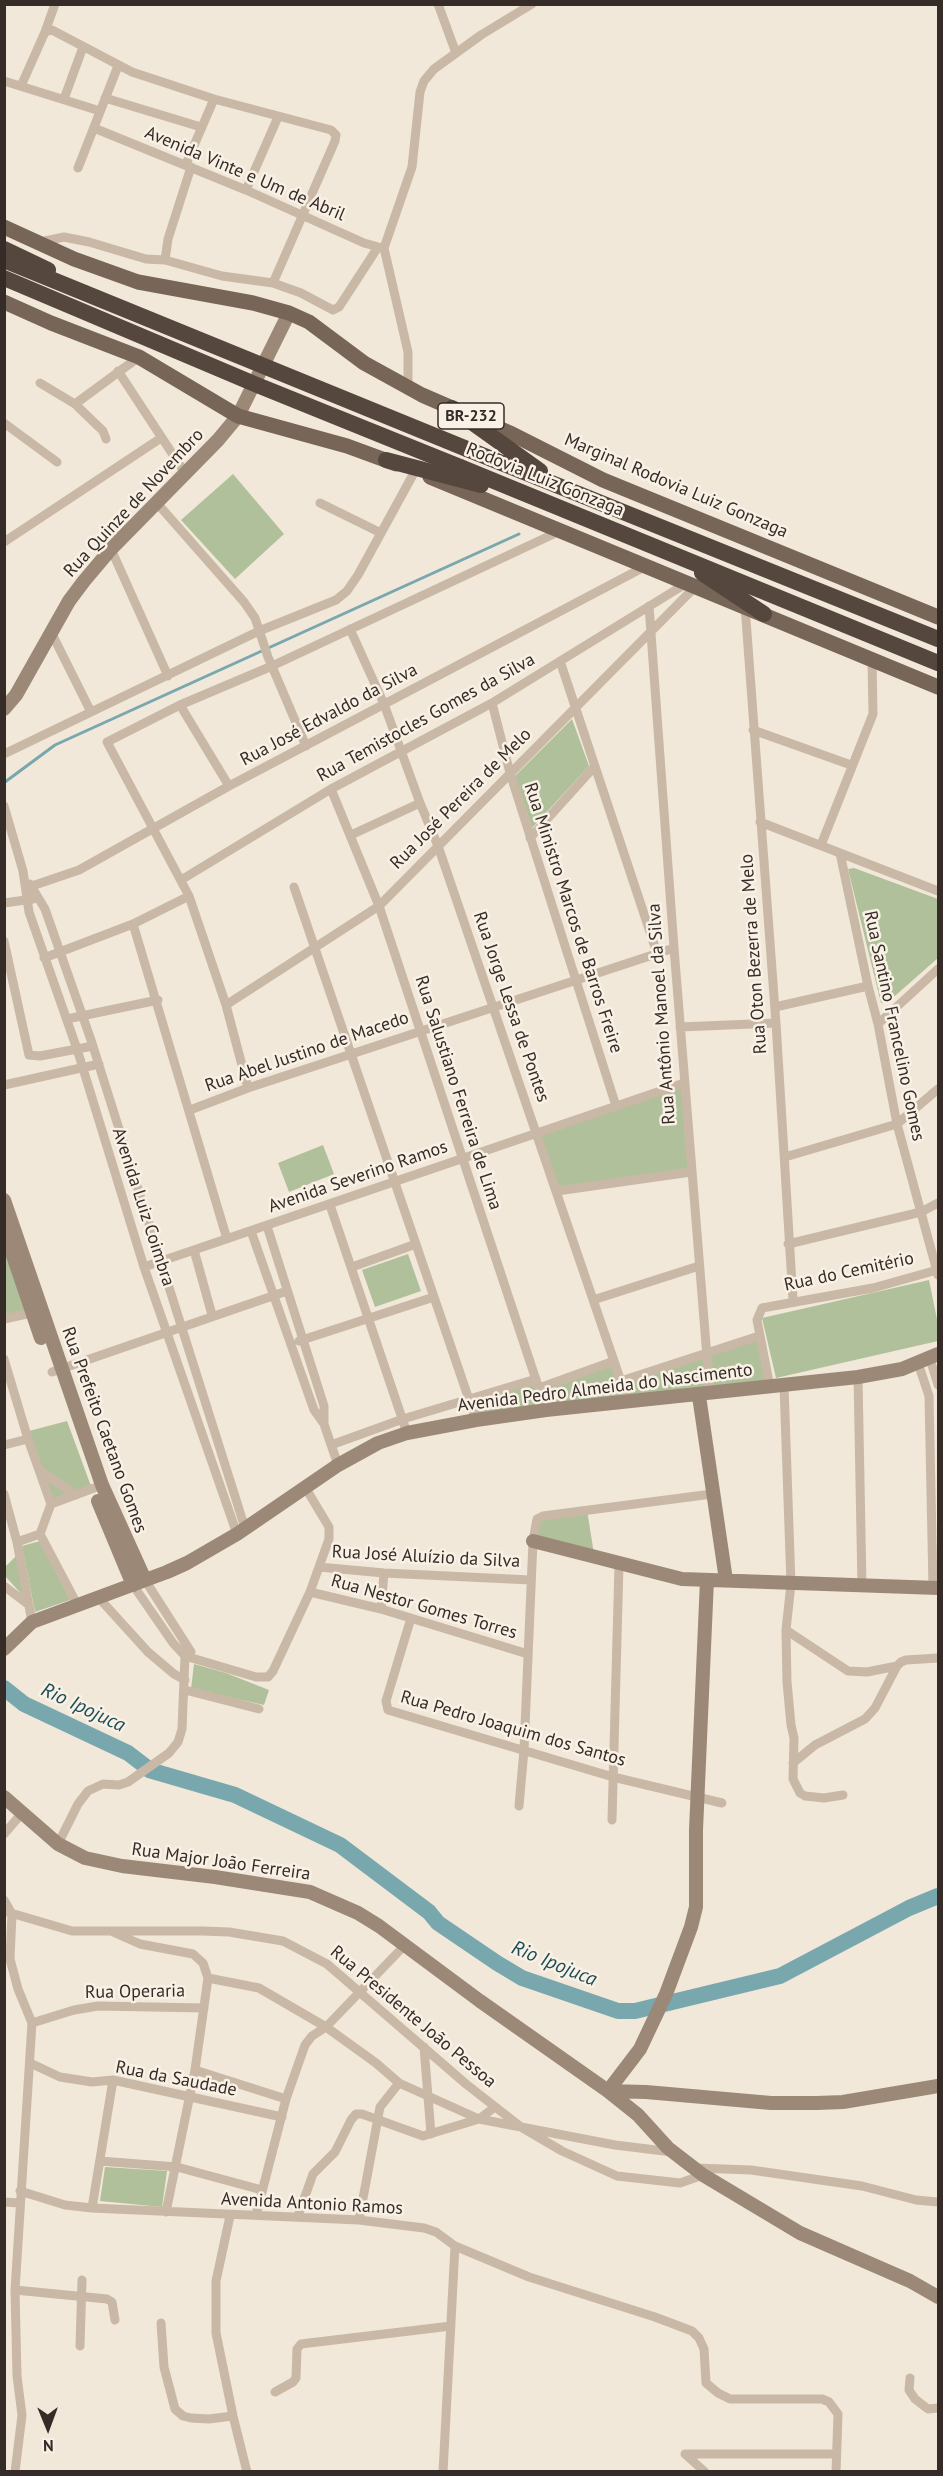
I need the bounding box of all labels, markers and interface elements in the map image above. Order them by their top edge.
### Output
street label: Avenida Vinte e Um de Abril [142,122,348,226]
road number: BR-232 [438,403,504,429]
street label: Rua Quinze de Novembro [60,424,208,582]
street label: Marginal Rodovia Luiz Gonzaga [561,429,791,543]
street label: Rodovia Luiz Gonzaga [463,438,627,522]
street label: Rua Temistocles Gomes da Silva [313,649,539,787]
street label: Rua José Edvaldo da Silva [237,659,421,771]
street label: Rua José Pereira de Melo [386,724,536,874]
street label: Rua Ministro Marcos de Barros Freire [519,780,627,1056]
street label: Rua Oton Bezerra de Melo [736,853,772,1055]
street label: Rua Antônio Manoel da Silva [643,903,681,1125]
street label: Rua Jorge Lessa de Pontes [468,909,554,1105]
street label: Rua Santino Francelino Gomes [859,909,929,1143]
street label: Rua Salustiano Ferreira de Lima [410,973,506,1213]
street label: Rua Abel Justino de Macedo [202,1007,412,1097]
street label: Avenida Luiz Coimbra [107,1125,179,1289]
street label: Avenida Severino Ramos [266,1136,450,1218]
street label: Rua do Cemitério [782,1248,916,1296]
street label: Rua Prefeito Caetano Gomes [57,1324,151,1536]
street label: Avenida Pedro Almeida do Nascimento [456,1359,754,1417]
street label: Rua José Aluízio da Silva [331,1541,521,1573]
street label: Rua Nestor Gomes Torres [329,1570,519,1644]
water label: Rio Ipojuca [37,1678,129,1738]
street label: Rua Pedro Joaquim dos Santos [398,1686,628,1772]
street label: Rua Major João Ferreira [130,1839,312,1885]
water label: Rio Ipojuca [508,1936,600,1992]
street label: Rua Presidente João Pessoa [326,1941,500,2093]
street label: Rua Operaria [85,1980,185,2004]
street label: Rua da Saudade [114,2057,238,2101]
street label: Avenida Antonio Ramos [221,2188,403,2220]
north arrow [18,2398,78,2458]
text: N [43,2436,54,2456]

